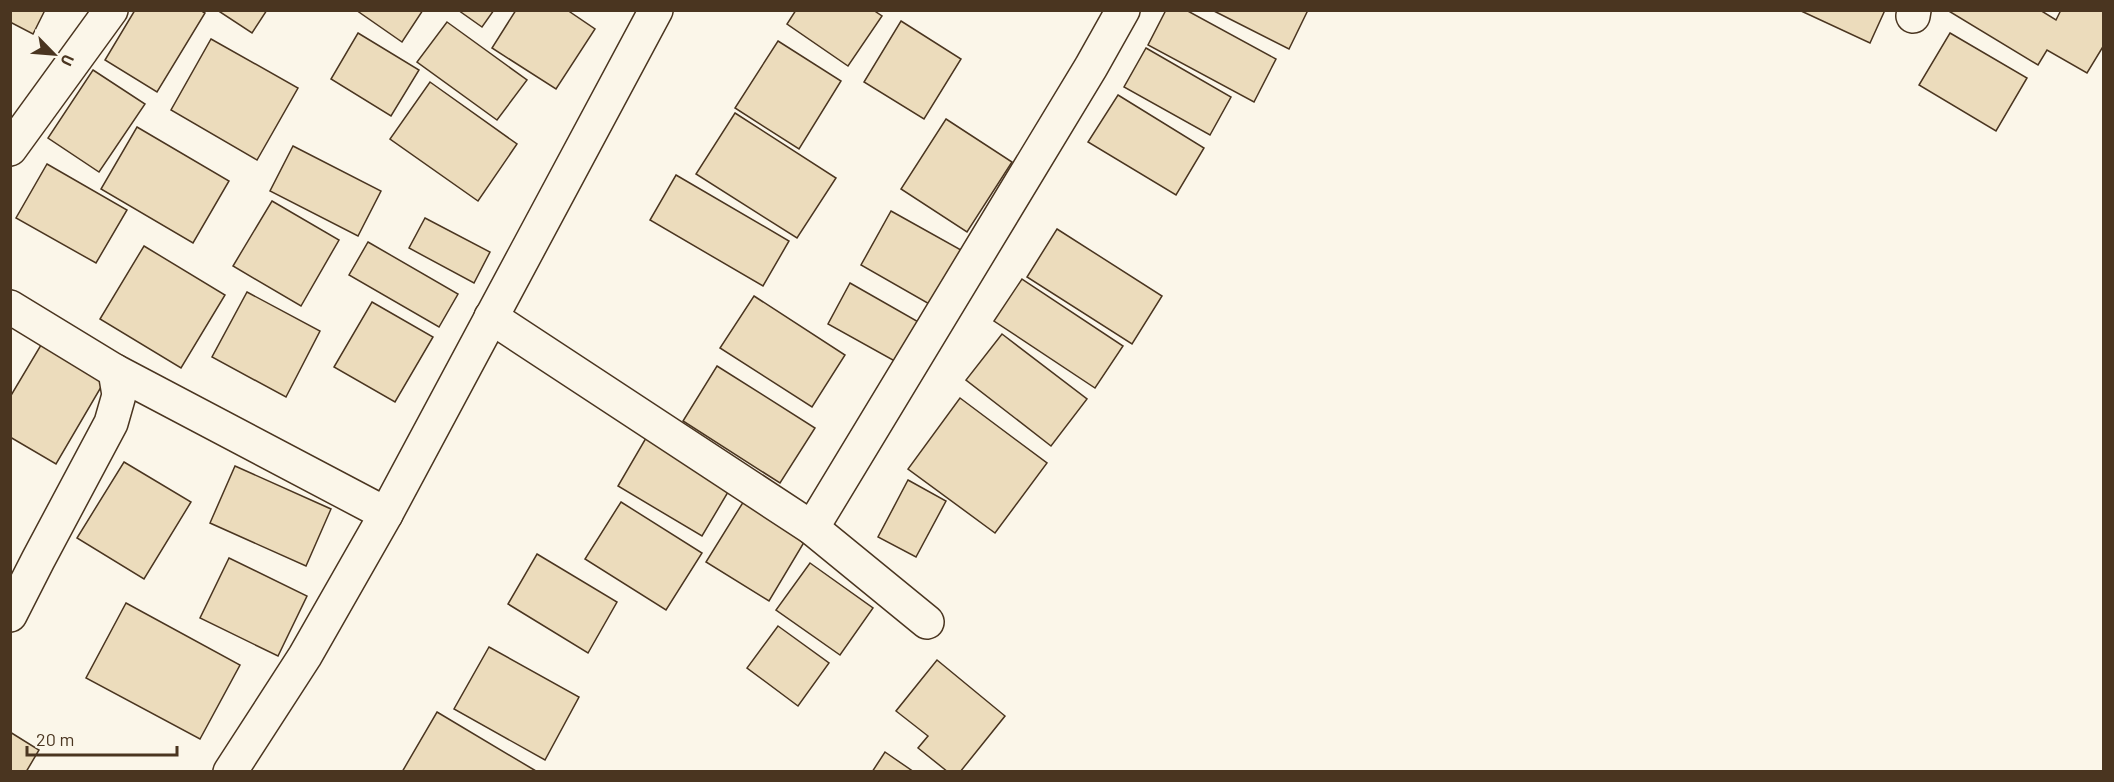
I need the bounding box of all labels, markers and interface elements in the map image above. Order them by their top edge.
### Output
north arrow [24,24,84,84]
text: U [57,52,79,69]
scale bar [27,719,177,757]
text: 20 m [36,728,74,750]

